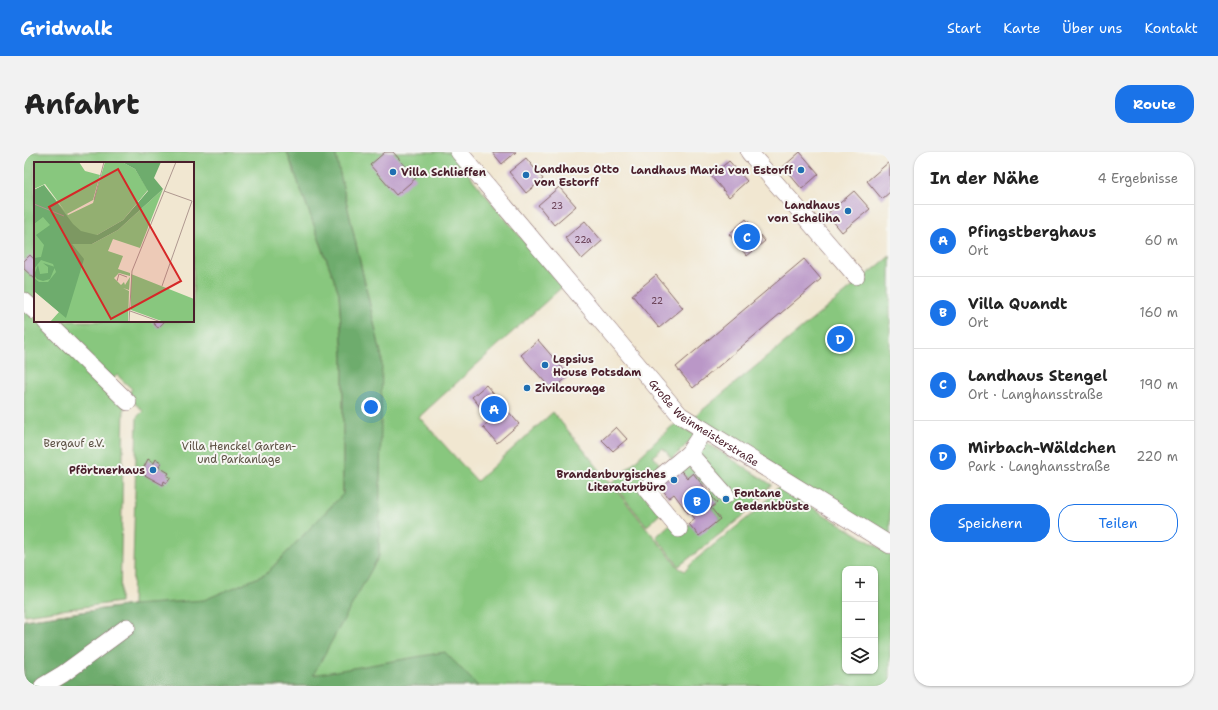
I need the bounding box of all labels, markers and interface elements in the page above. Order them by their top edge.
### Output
text: Gridwalk [20,16,113,41]
text: Start [947,19,981,37]
text: Karte [1003,19,1040,37]
text: Über uns [1062,19,1122,37]
text: Kontakt [1144,19,1198,37]
text: Anfahrt [24,85,140,123]
button: Route [1115,85,1194,123]
inset map [34,162,194,322]
place label: Landhaus Otto von Estorff [534,162,619,190]
place label: Landhaus Marie von Estorff [631,163,793,178]
place label: Villa Schlieffen [401,165,487,180]
marker: Landhaus Marie von Estorff [796,165,806,175]
marker: Villa Schlieffen [388,167,398,177]
text: In der Nähe [930,167,1039,189]
marker: Landhaus Otto von Estorff [521,170,531,180]
text: 4 Ergebnisse [1098,170,1178,187]
place label: Landhaus von Scheliha [768,198,840,226]
house number: 23 [551,200,563,212]
marker: Landhaus von Scheliha [843,206,853,216]
pin: C [734,222,760,252]
text: Pfingstberghaus [968,222,1096,242]
text: A [938,232,948,249]
text: 60 m [1145,232,1178,249]
house number: 22a [574,234,592,246]
text: Ort [968,242,989,259]
text: Villa Quandt [968,294,1067,314]
house number: 22 [651,295,663,307]
text: B [939,304,947,321]
text: 160 m [1140,304,1178,321]
text: Ort [968,314,989,331]
pin: D [827,324,853,354]
place label: Lepsius House Potsdam [553,352,641,380]
marker: Lepsius House Potsdam [540,360,550,370]
text: Landhaus Stengel [968,366,1107,386]
street label: Große Weinmeisterstraße [645,376,762,470]
text: C [939,376,947,393]
text: 190 m [1139,376,1178,393]
place label: Zivilcourage [535,381,606,396]
marker: Zivilcourage [522,383,532,393]
text: Ort · Langhansstraße [968,386,1103,403]
pin: A [481,394,507,424]
your location [361,397,381,417]
park label: Bergauf e.V. [43,436,105,451]
text: Mirbach-Wäldchen [968,438,1116,458]
park label: Villa Henckel Garten- und Parkanlage [182,439,296,467]
text: D [938,448,948,465]
text: 220 m [1136,448,1178,465]
text: Park · Langhansstraße [968,458,1110,475]
place label: Pförtnerhaus [69,463,145,478]
marker: Pförtnerhaus [148,465,158,475]
place label: Brandenburgisches Literaturbüro [557,467,666,495]
marker: Brandenburgisches Literaturbüro [669,475,679,485]
pin: B [684,486,710,516]
place label: Fontane Gedenkbüste [734,486,810,514]
marker: Fontane Gedenkbüste [721,494,731,504]
button: Speichern [930,504,1050,542]
button: Teilen [1058,504,1178,542]
map controls [842,566,878,674]
button: + [842,566,878,602]
button: − [842,602,878,638]
button: layers [842,638,878,674]

